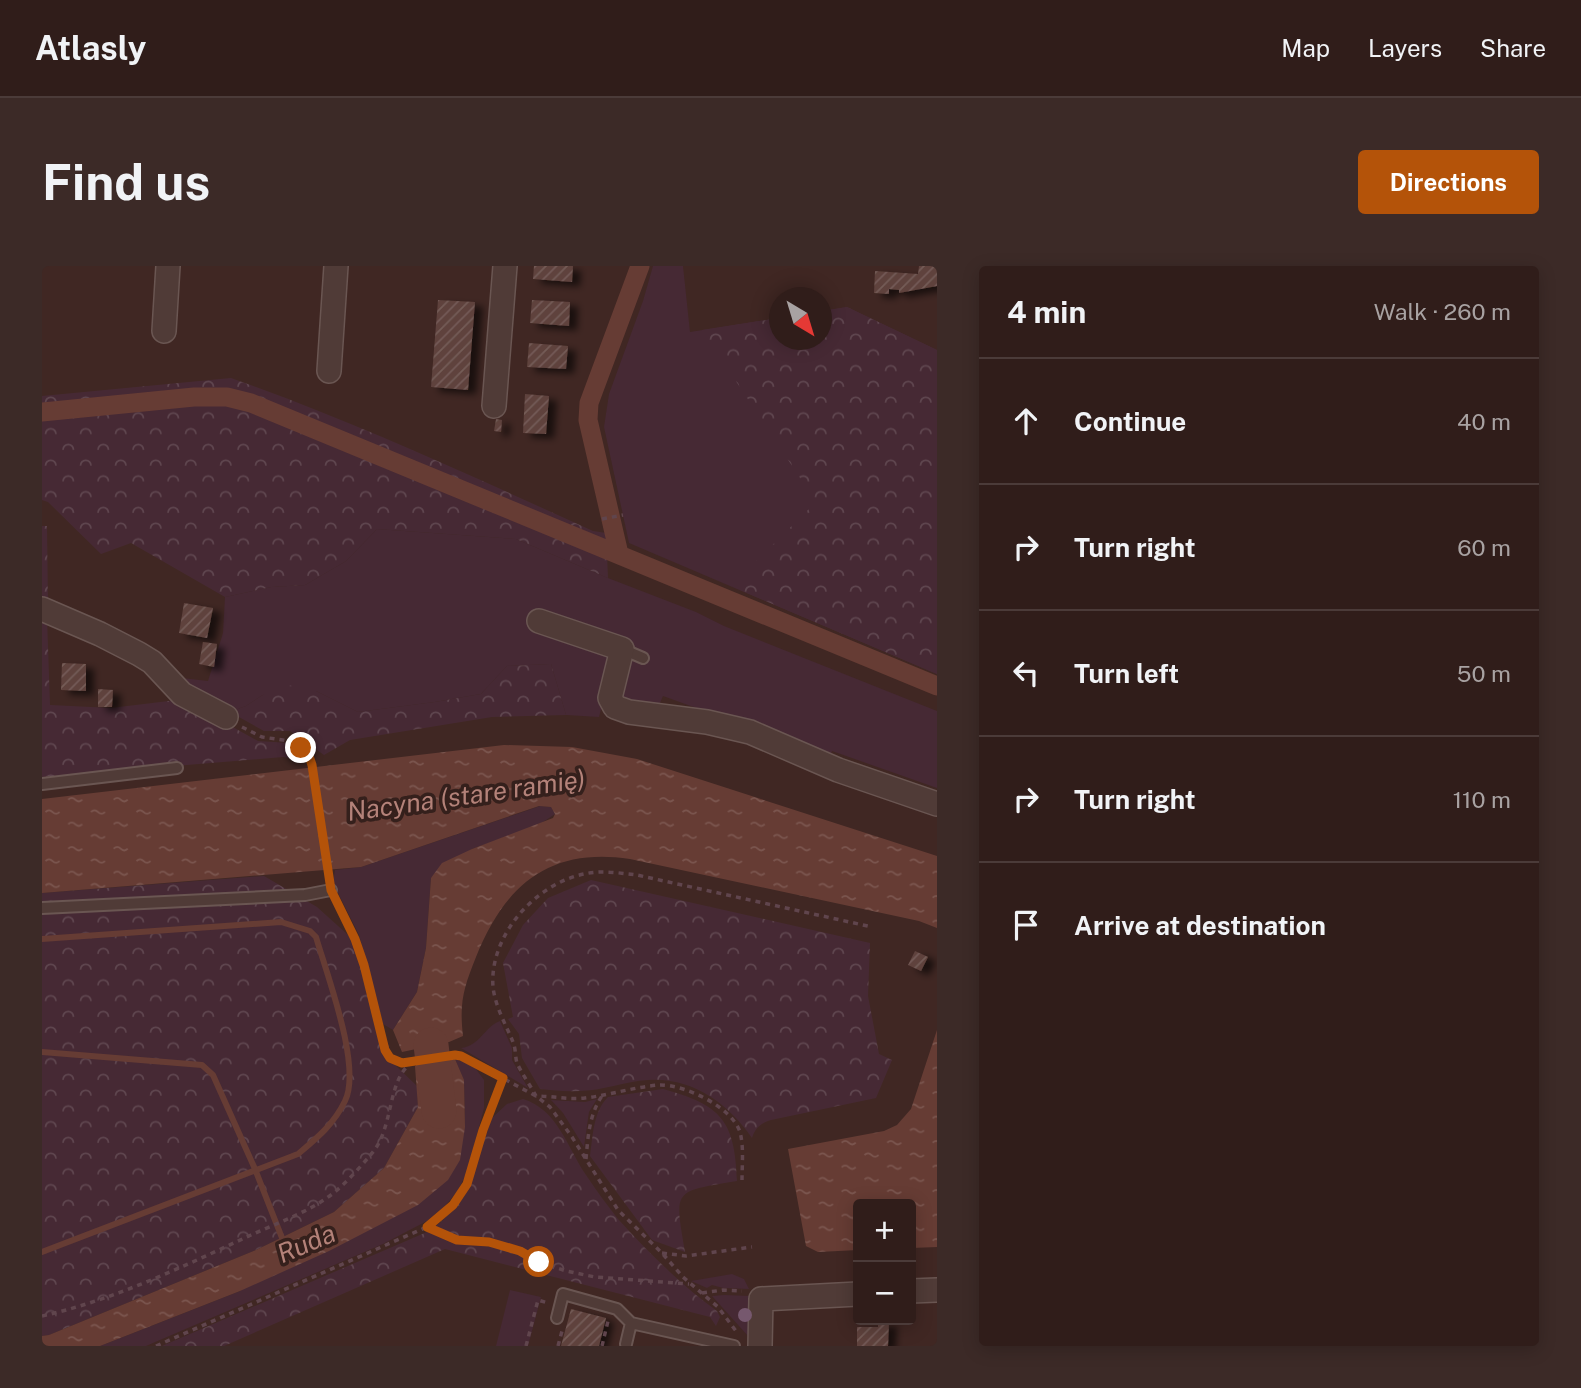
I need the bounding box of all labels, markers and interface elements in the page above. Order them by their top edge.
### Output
text: Atlasly [35,29,146,67]
text: Map [1281,34,1330,62]
text: Layers [1368,34,1442,62]
text: Share [1480,34,1546,62]
button: Directions [1358,150,1539,214]
text: Find us [42,153,210,211]
north arrow [769,287,832,350]
text: 4 min [1007,294,1086,330]
text: Walk · 260 m [1374,298,1511,325]
icon: ahead [1007,402,1045,440]
text: Continue [1074,406,1186,437]
text: 40 m [1457,408,1511,435]
icon: right [1007,528,1045,566]
text: Turn right [1074,532,1196,563]
text: 60 m [1457,534,1511,561]
icon: left [1007,654,1045,692]
text: Turn left [1074,658,1179,689]
text: 50 m [1457,660,1511,687]
route end [285,732,316,763]
water label: Nacyna (stare ramię) [345,763,587,827]
icon: right [1007,780,1045,818]
text: Turn right [1074,784,1196,815]
text: 110 m [1453,786,1511,813]
icon: arrive [1007,906,1045,944]
text: Arrive at destination [1074,910,1326,941]
map controls [853,1199,916,1325]
button: + [853,1199,916,1262]
water label: Ruda [272,1217,340,1269]
route start [523,1246,554,1277]
button: − [853,1262,916,1325]

